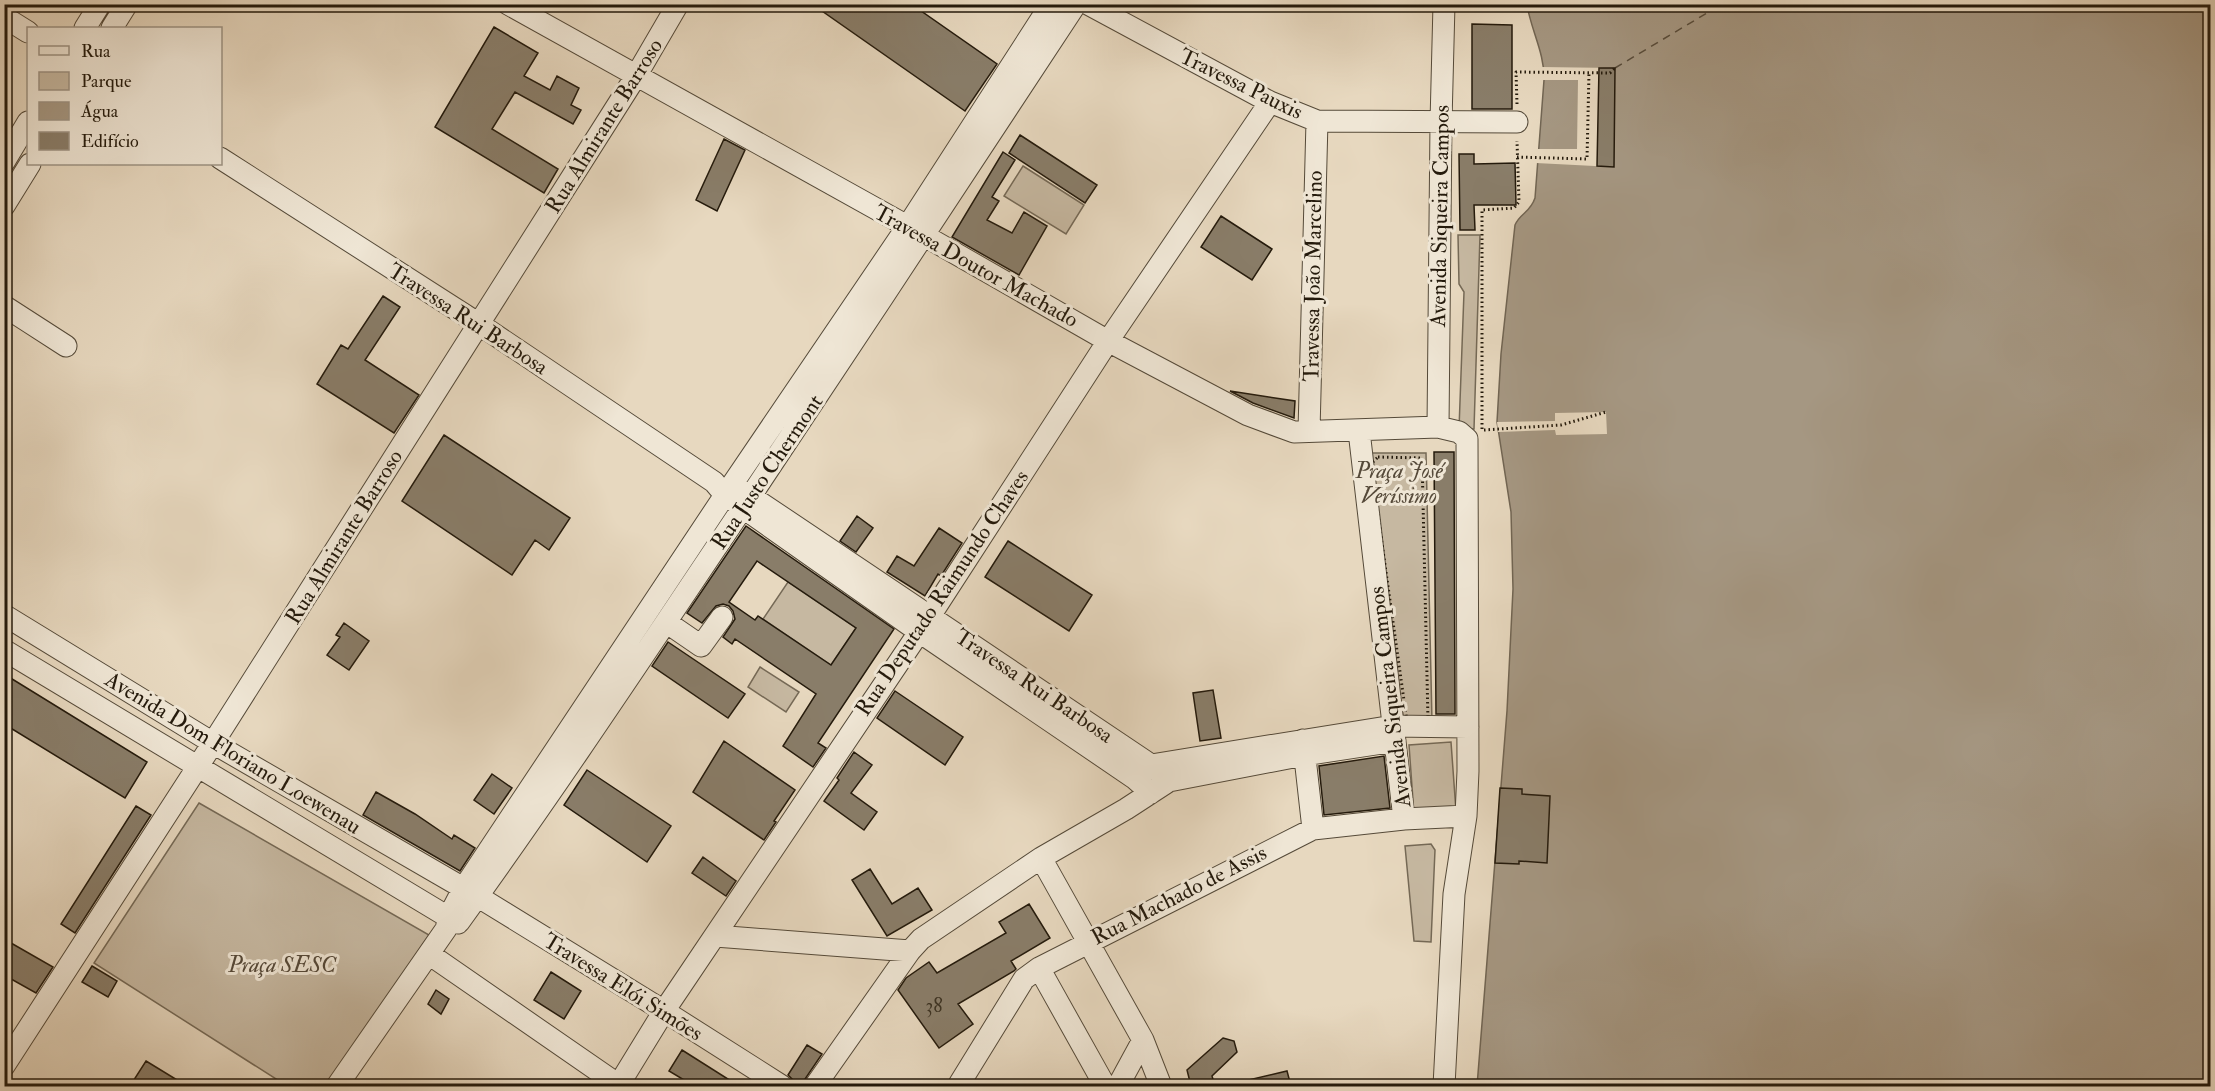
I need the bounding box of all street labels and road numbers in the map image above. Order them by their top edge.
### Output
street label: Rua Almirante Barroso [539,33,669,219]
street label: Travessa Pauxis [1175,42,1307,126]
street label: Avenida Siqueira Campos [1424,105,1457,329]
street label: Travessa João Marcelino [1297,170,1329,382]
street label: Travessa Doutor Machado [869,198,1083,334]
street label: Travessa Rui Barbosa [383,257,554,382]
street label: Rua Justo Chermont [705,389,829,555]
street label: Rua Almirante Barroso [279,444,409,630]
street label: Rua Deputado Raimundo Chaves [849,465,1036,722]
street label: Avenida Siqueira Campos [1363,585,1419,810]
street label: Travessa Rui Barbosa [949,623,1119,750]
street label: Avenida Dom Floriano Loewenau [99,665,366,841]
street label: Rua Machado de Assis [1086,839,1272,951]
street label: Travessa Elói Simões [538,927,708,1047]

